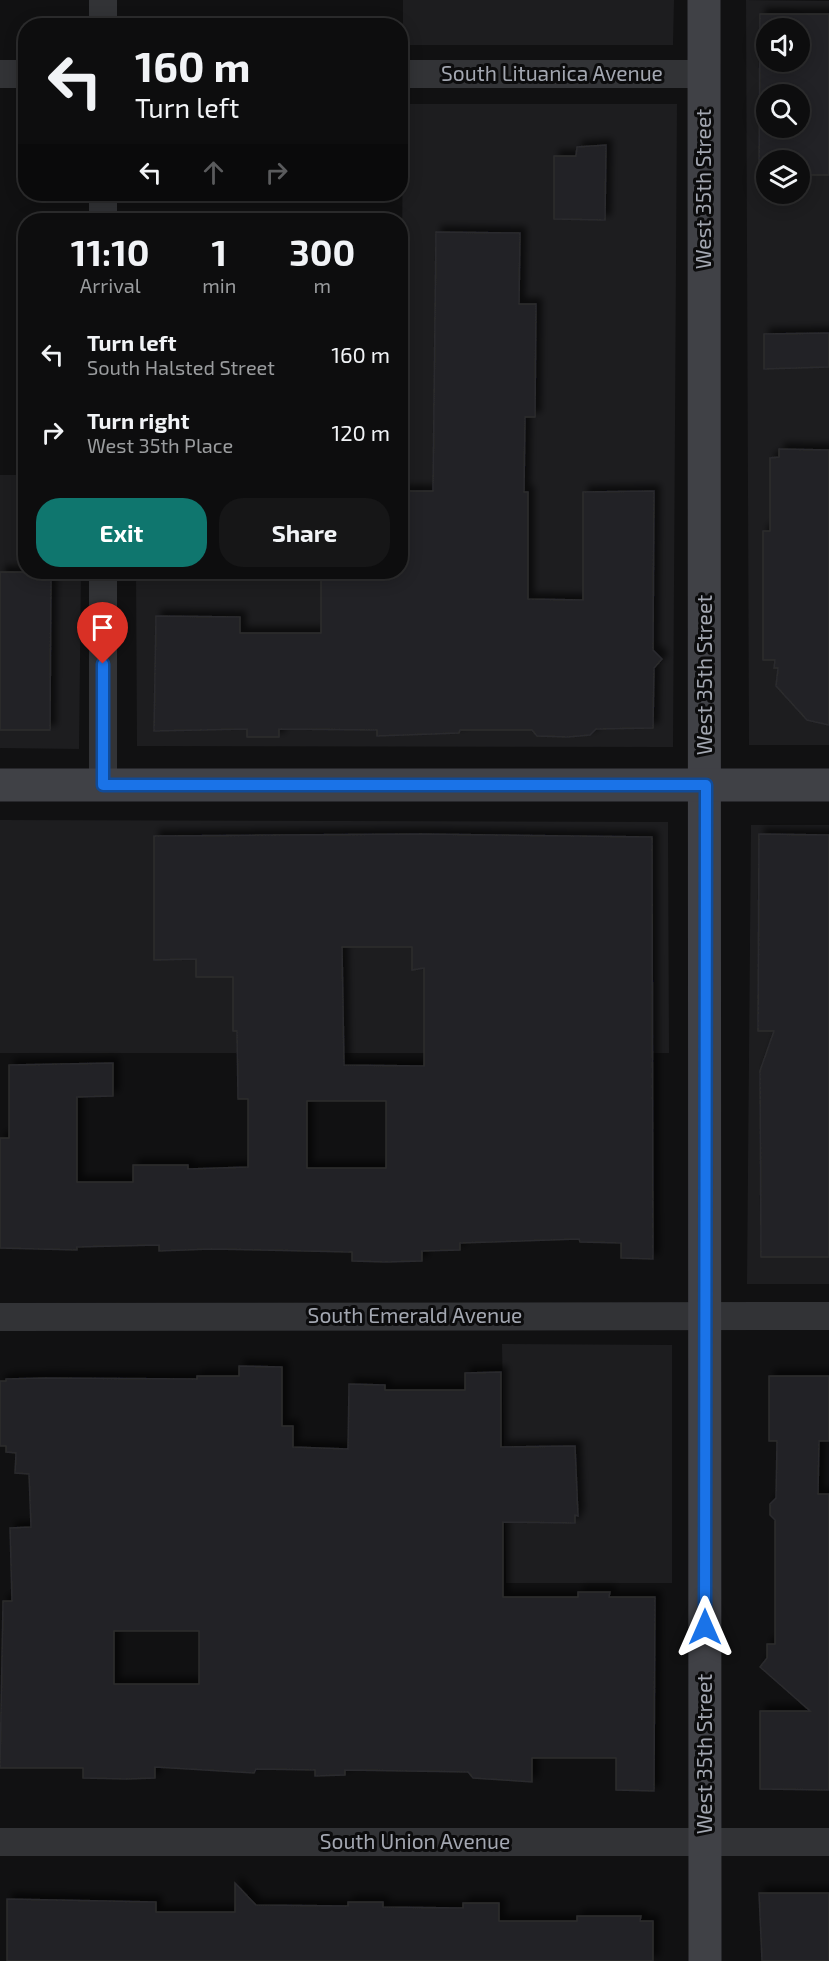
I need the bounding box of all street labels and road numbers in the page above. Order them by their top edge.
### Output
street label: South Lituanica Avenue [441,60,663,85]
street label: West 35th Street [690,109,715,269]
street label: West 35th Street [691,595,716,755]
street label: South Emerald Avenue [308,1302,522,1327]
street label: West 35th Street [691,1674,716,1834]
street label: South Union Avenue [320,1828,510,1853]

